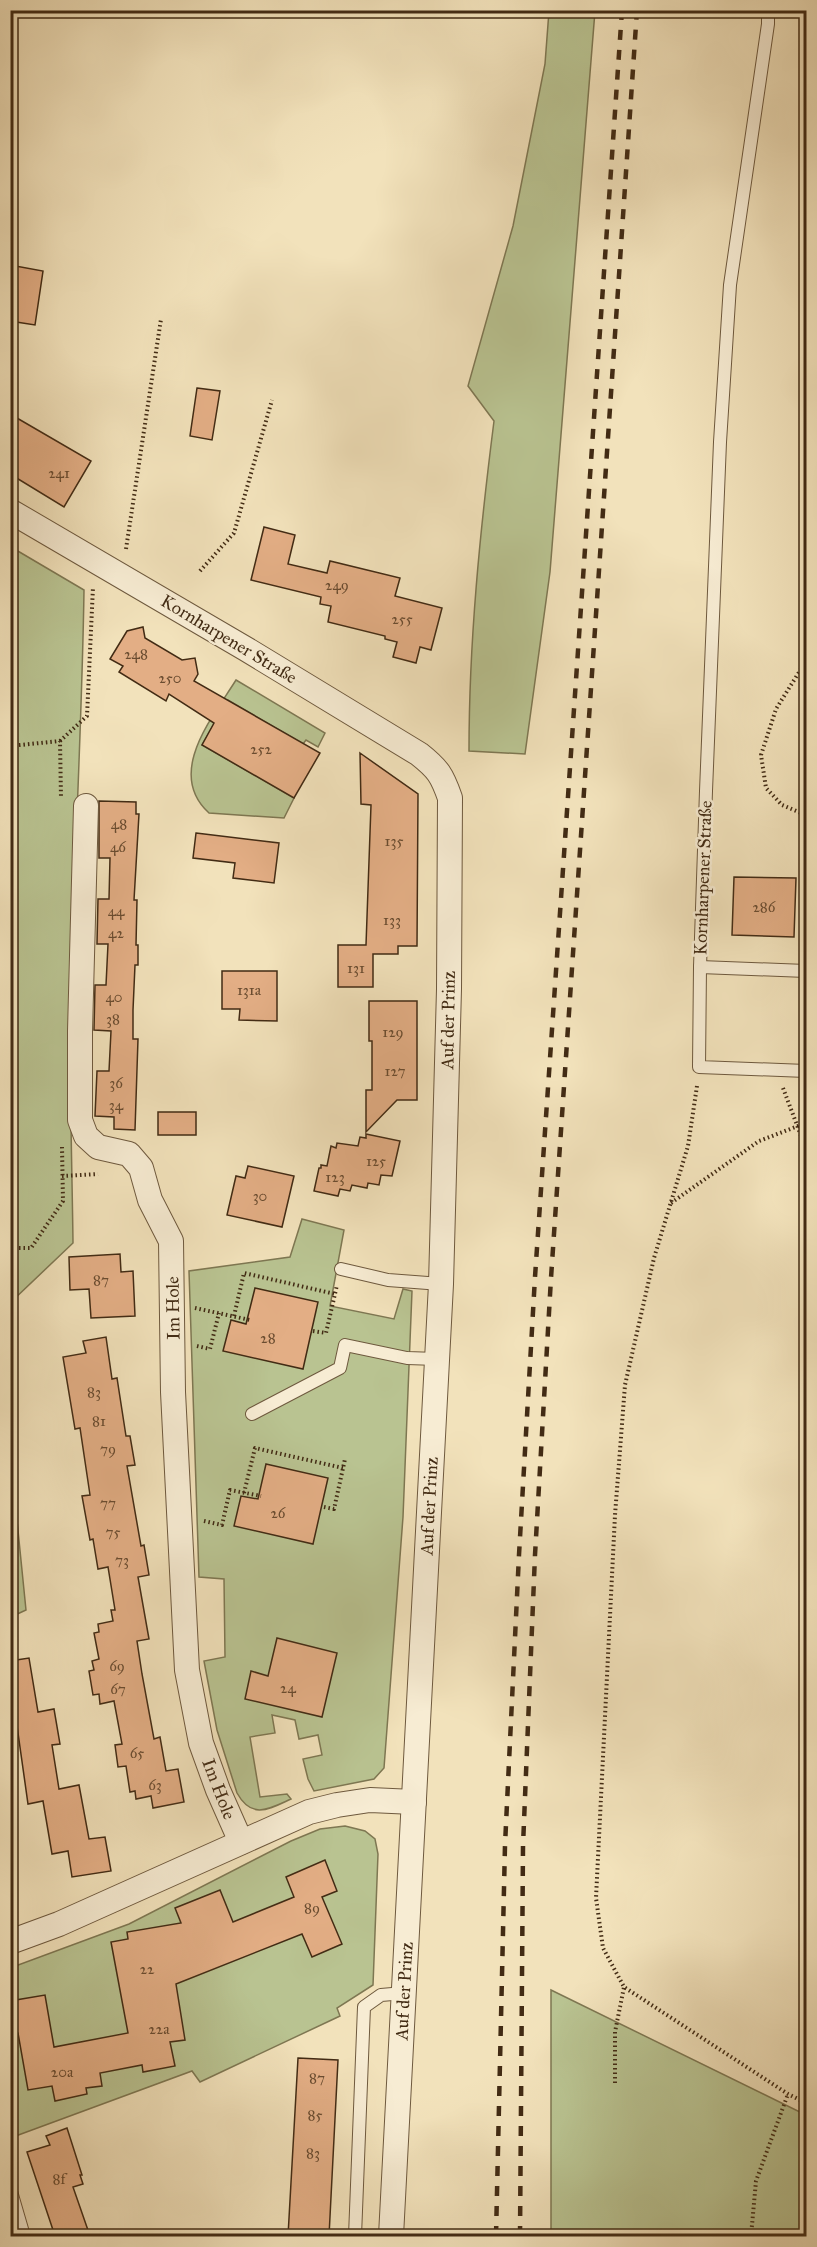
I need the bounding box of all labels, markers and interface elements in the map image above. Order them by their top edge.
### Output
house number: 241 [48,464,70,482]
house number: 249 [325,576,349,594]
street label: Kornharpener Straße [157,590,301,688]
house number: 255 [391,610,413,628]
house number: 248 [124,645,148,663]
house number: 250 [159,669,182,687]
house number: 252 [250,740,272,758]
street label: Kornharpener Straße [689,800,717,956]
house number: 48 [111,815,127,833]
house number: 135 [385,832,403,850]
house number: 46 [110,838,127,856]
house number: 286 [752,898,777,916]
house number: 44 [108,902,125,920]
house number: 133 [383,911,401,929]
house number: 42 [108,924,124,942]
house number: 131 [347,959,365,977]
street label: Auf der Prinz [436,971,460,1070]
house number: 131a [237,981,262,999]
house number: 40 [105,988,123,1006]
house number: 38 [106,1010,120,1028]
house number: 129 [382,1023,404,1041]
house number: 127 [385,1062,405,1080]
house number: 36 [109,1074,124,1092]
house number: 34 [109,1096,124,1114]
house number: 125 [366,1152,386,1170]
house number: 123 [325,1168,345,1186]
house number: 30 [253,1187,267,1205]
house number: 87 [93,1271,109,1289]
street label: Im Hole [161,1276,185,1340]
house number: 28 [260,1329,276,1347]
house number: 83 [87,1383,101,1401]
house number: 81 [92,1412,106,1430]
house number: 79 [100,1440,116,1458]
street label: Auf der Prinz [415,1456,443,1557]
house number: 77 [100,1494,116,1512]
house number: 26 [270,1504,287,1522]
house number: 75 [106,1523,121,1541]
house number: 73 [115,1551,129,1569]
house number: 69 [109,1657,125,1675]
house number: 24 [280,1679,297,1697]
house number: 67 [110,1680,126,1698]
house number: 65 [130,1744,144,1762]
street label: Im Hole [197,1755,241,1823]
house number: 63 [148,1776,162,1794]
house number: 89 [304,1899,320,1917]
street label: Auf der Prinz [390,1941,418,2042]
house number: 22 [140,1960,155,1978]
house number: 22a [148,2020,170,2038]
house number: 20a [51,2063,74,2081]
house number: 87 [309,2069,325,2087]
house number: 85 [308,2106,322,2124]
house number: 83 [306,2144,320,2162]
house number: 8f [52,2170,68,2188]

